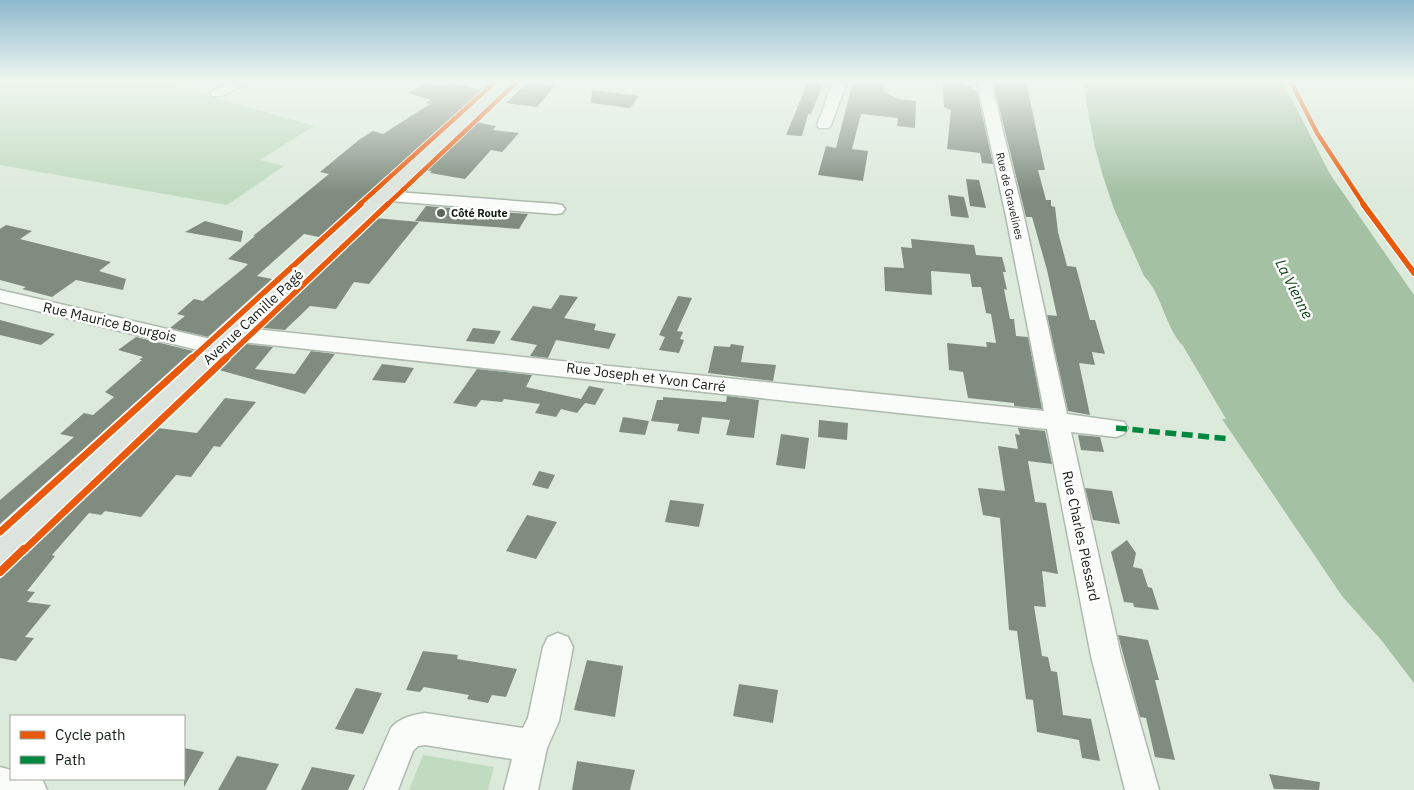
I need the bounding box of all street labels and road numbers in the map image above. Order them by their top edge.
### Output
street label: Rue de Gravelines [993,151,1027,241]
street label: Avenue Camille Pagé [199,265,307,368]
street label: Rue Maurice Bourgois [41,298,179,346]
street label: Rue Joseph et Yvon Carré [565,358,727,396]
street label: Rue Charles Plessard [1058,469,1104,603]

